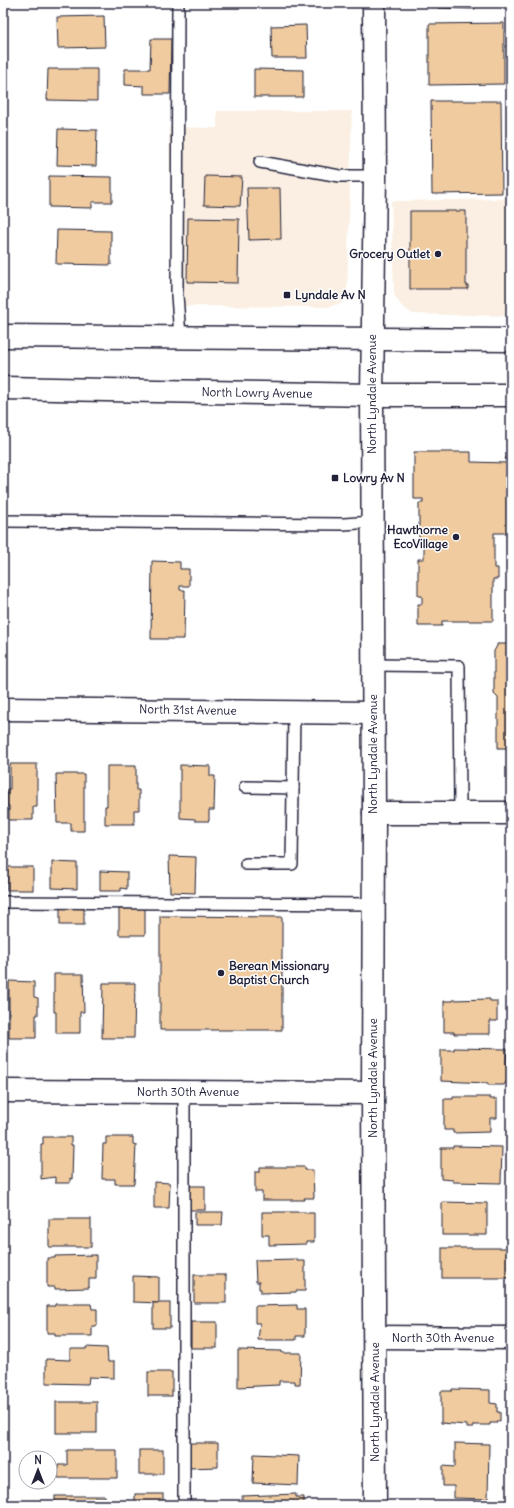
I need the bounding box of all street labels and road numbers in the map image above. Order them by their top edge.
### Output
street label: North Lyndale Avenue [364,334,379,454]
street label: North Lowry Avenue [201,384,313,401]
street label: North Lyndale Avenue [365,694,380,814]
street label: North 31st Avenue [139,701,237,718]
street label: North Lyndale Avenue [365,1018,380,1138]
street label: North 30th Avenue [137,1084,239,1099]
street label: North 30th Avenue [392,1330,494,1345]
street label: North Lyndale Avenue [367,1342,382,1462]

